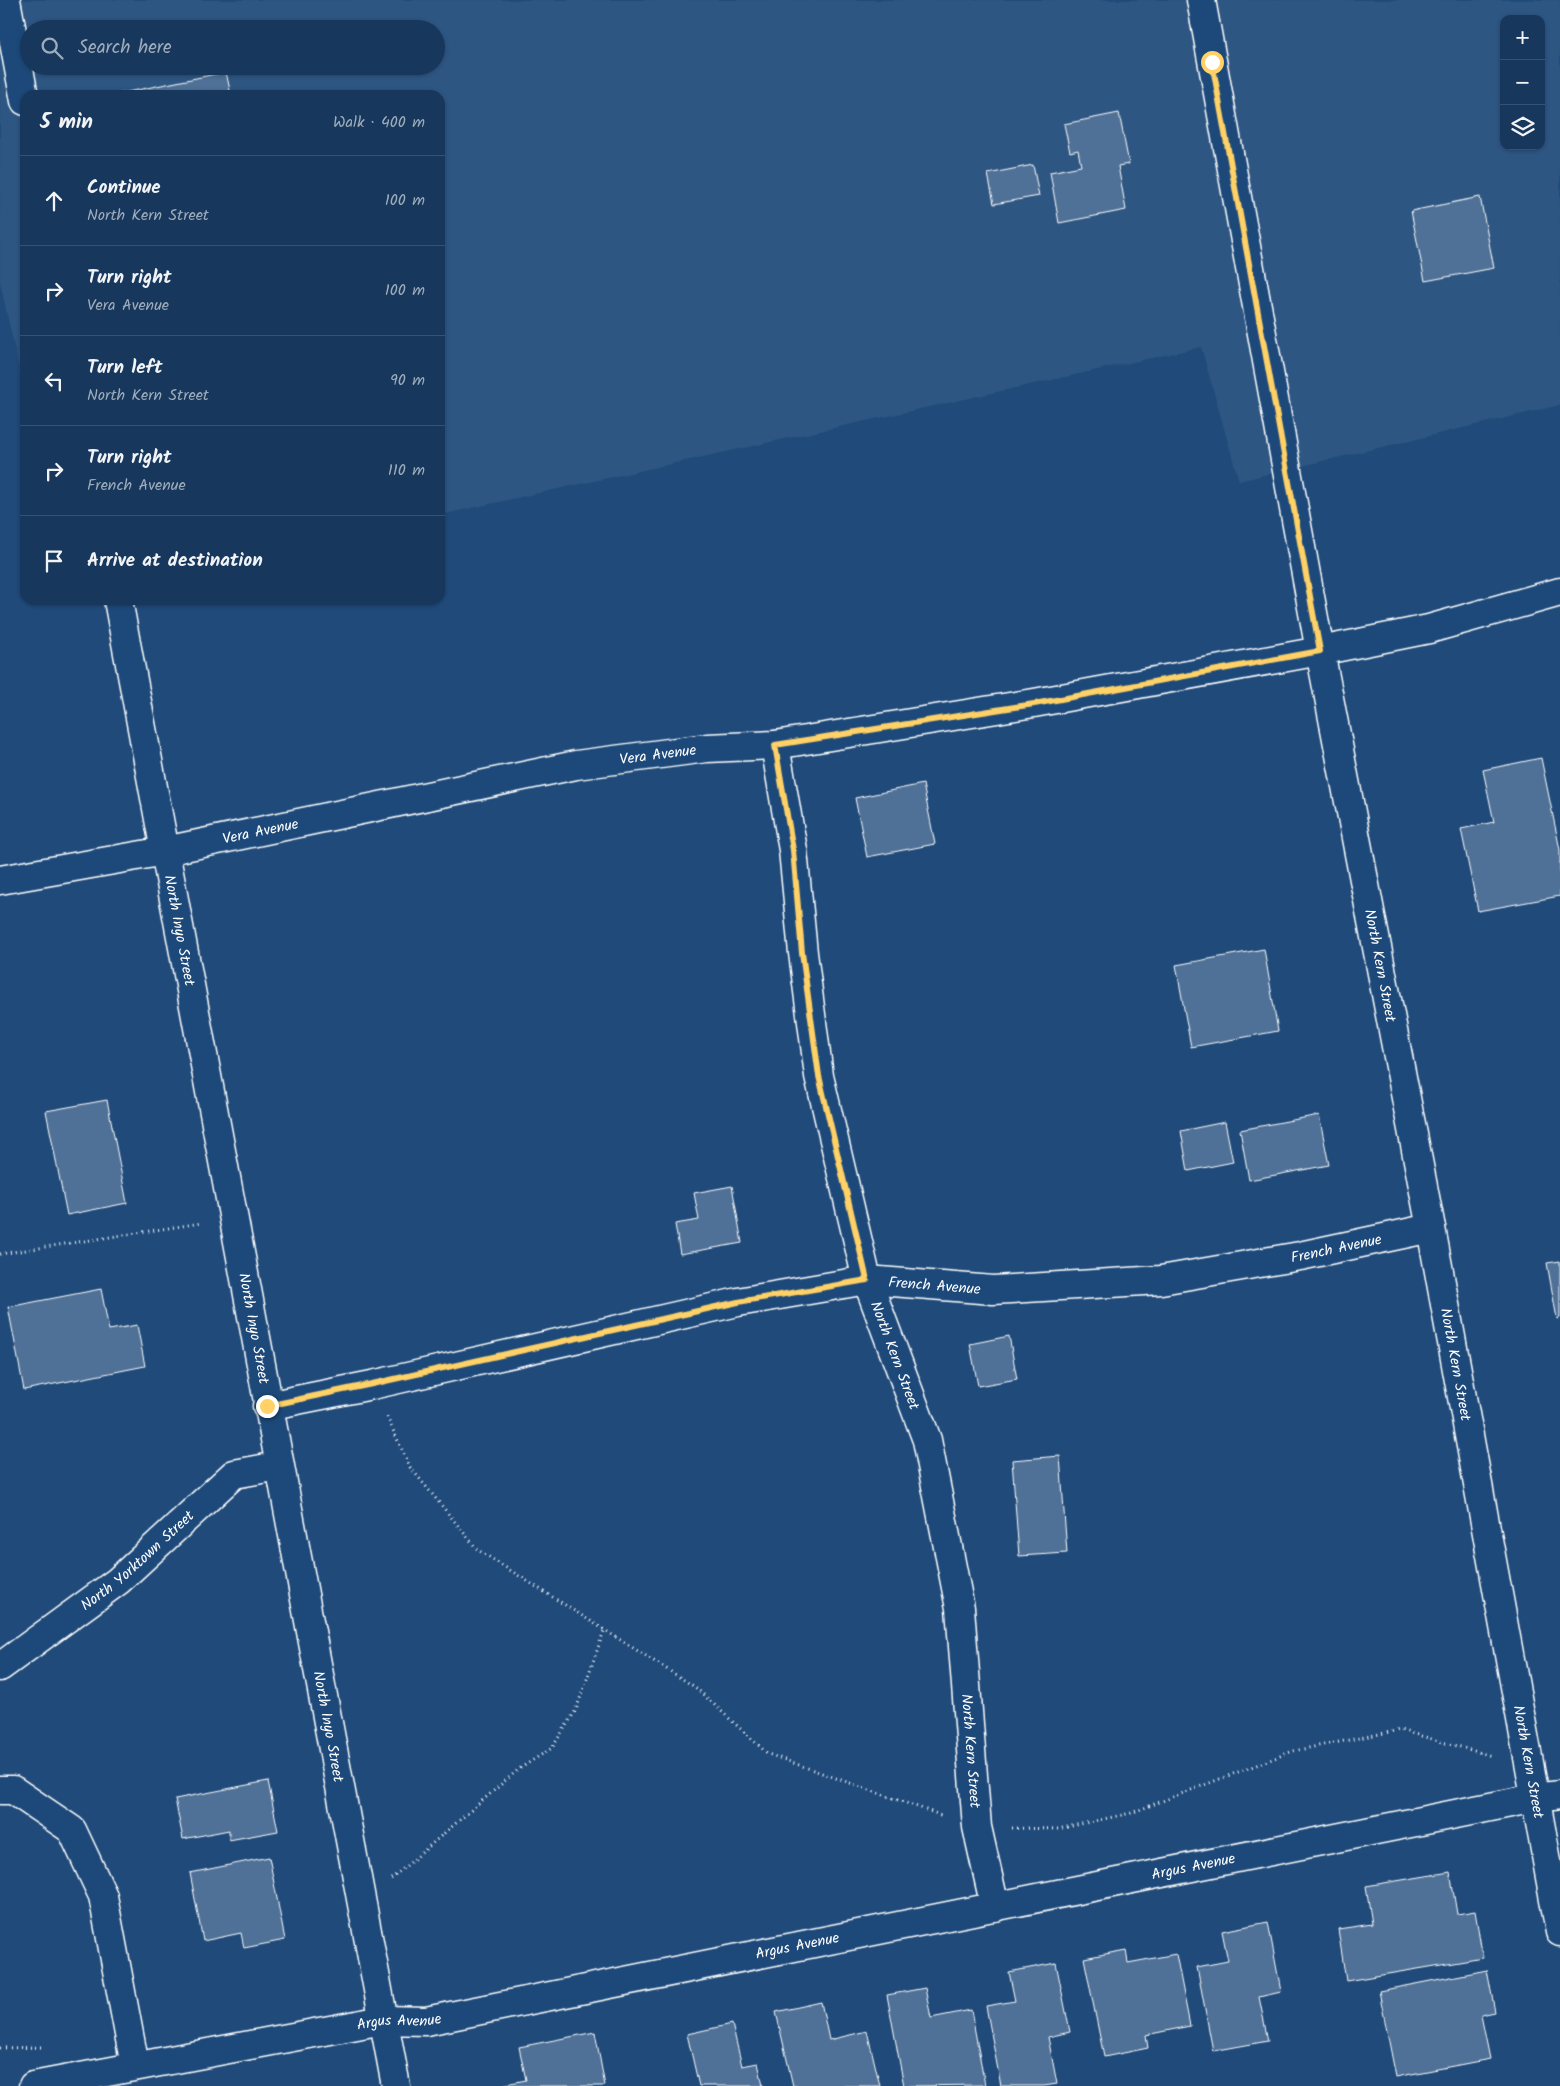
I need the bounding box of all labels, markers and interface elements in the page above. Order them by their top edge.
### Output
map controls [1500,15,1545,150]
button: + [1500,15,1545,60]
search box [20,20,445,75]
text: Search here [78,33,172,63]
icon: search [38,34,66,62]
route start [1201,51,1224,74]
button: − [1500,60,1545,105]
button: layers [1500,105,1545,150]
text: 5 min [40,106,93,139]
text: Walk · 400 m [333,110,425,135]
text: Continue [87,173,160,203]
icon: ahead [40,187,68,215]
text: 100 m [385,188,425,213]
text: North Kern Street [87,203,209,228]
text: Turn right [87,263,172,293]
icon: right [40,277,68,305]
text: 100 m [385,278,425,303]
text: Vera Avenue [87,293,169,318]
text: Turn left [87,353,162,383]
icon: left [40,367,68,395]
text: 90 m [390,368,425,393]
text: North Kern Street [87,383,209,408]
text: Turn right [87,443,172,473]
icon: right [40,457,68,485]
text: 110 m [388,458,425,483]
text: French Avenue [87,473,186,498]
text: Arrive at destination [87,546,263,576]
icon: arrive [40,547,68,575]
street label: Vera Avenue [618,738,698,772]
street label: Vera Avenue [220,812,301,852]
street label: North Inyo Street [157,873,201,988]
street label: North Kern Street [1357,907,1402,1024]
street label: French Avenue [1289,1228,1384,1270]
street label: North Inyo Street [231,1271,275,1386]
street label: French Avenue [887,1271,982,1302]
street label: North Kern Street [863,1298,926,1414]
street label: North Kern Street [1433,1306,1477,1423]
route end [256,1395,279,1418]
street label: North Yorktown Street [76,1505,200,1617]
street label: North Inyo Street [306,1669,350,1784]
street label: North Kern Street [954,1693,987,1809]
street label: North Kern Street [1506,1703,1550,1821]
street label: Argus Avenue [1149,1847,1238,1887]
street label: Argus Avenue [753,1926,842,1967]
street label: Argus Avenue [355,2007,444,2038]

